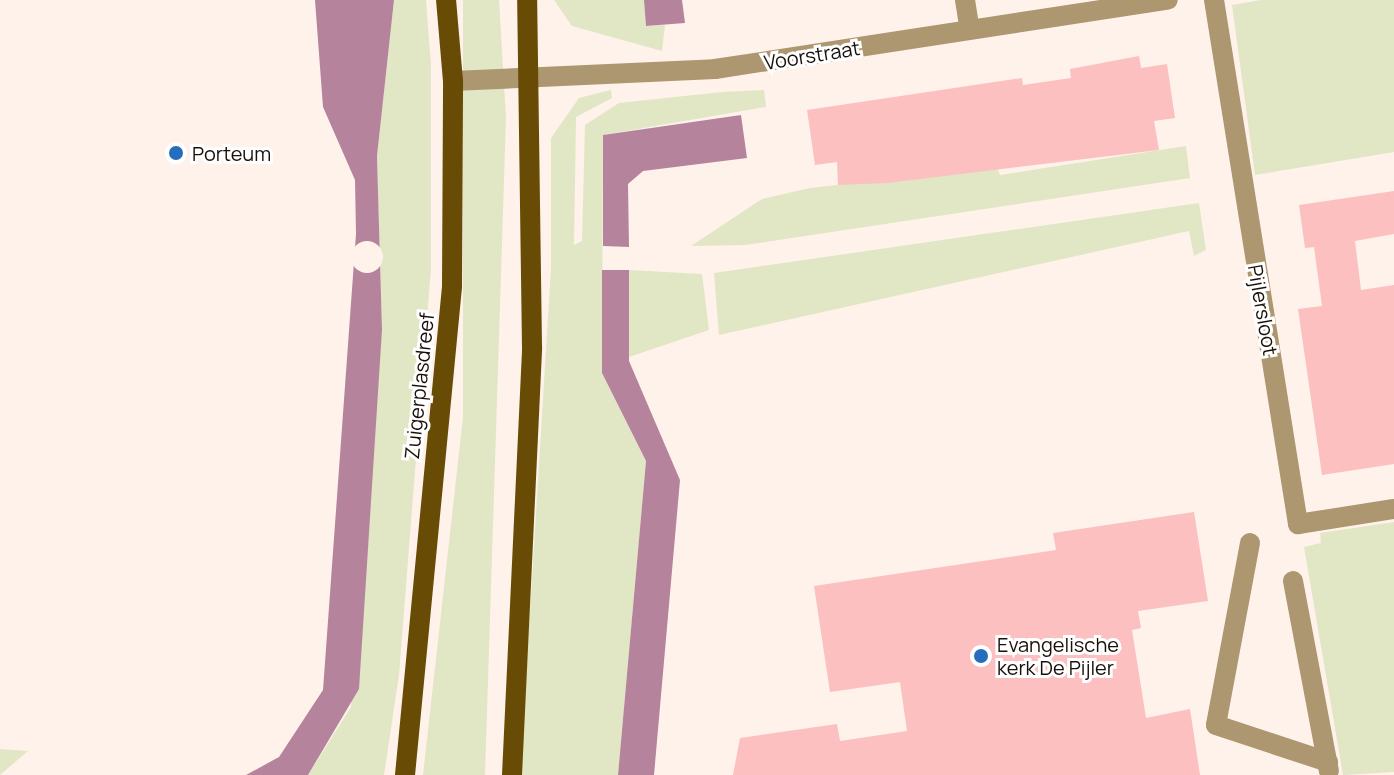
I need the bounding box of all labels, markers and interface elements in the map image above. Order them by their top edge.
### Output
street label: Voorstraat [762,36,862,74]
place label: Porteum [192,141,271,165]
marker: Porteum [167,144,185,162]
street label: Pijlersloot [1243,263,1283,357]
street label: Zuigerplasdreef [399,312,439,460]
place label: Evangelische kerk De Pijler [997,632,1119,679]
marker: Evangelische kerk De Pijler [972,647,990,665]

